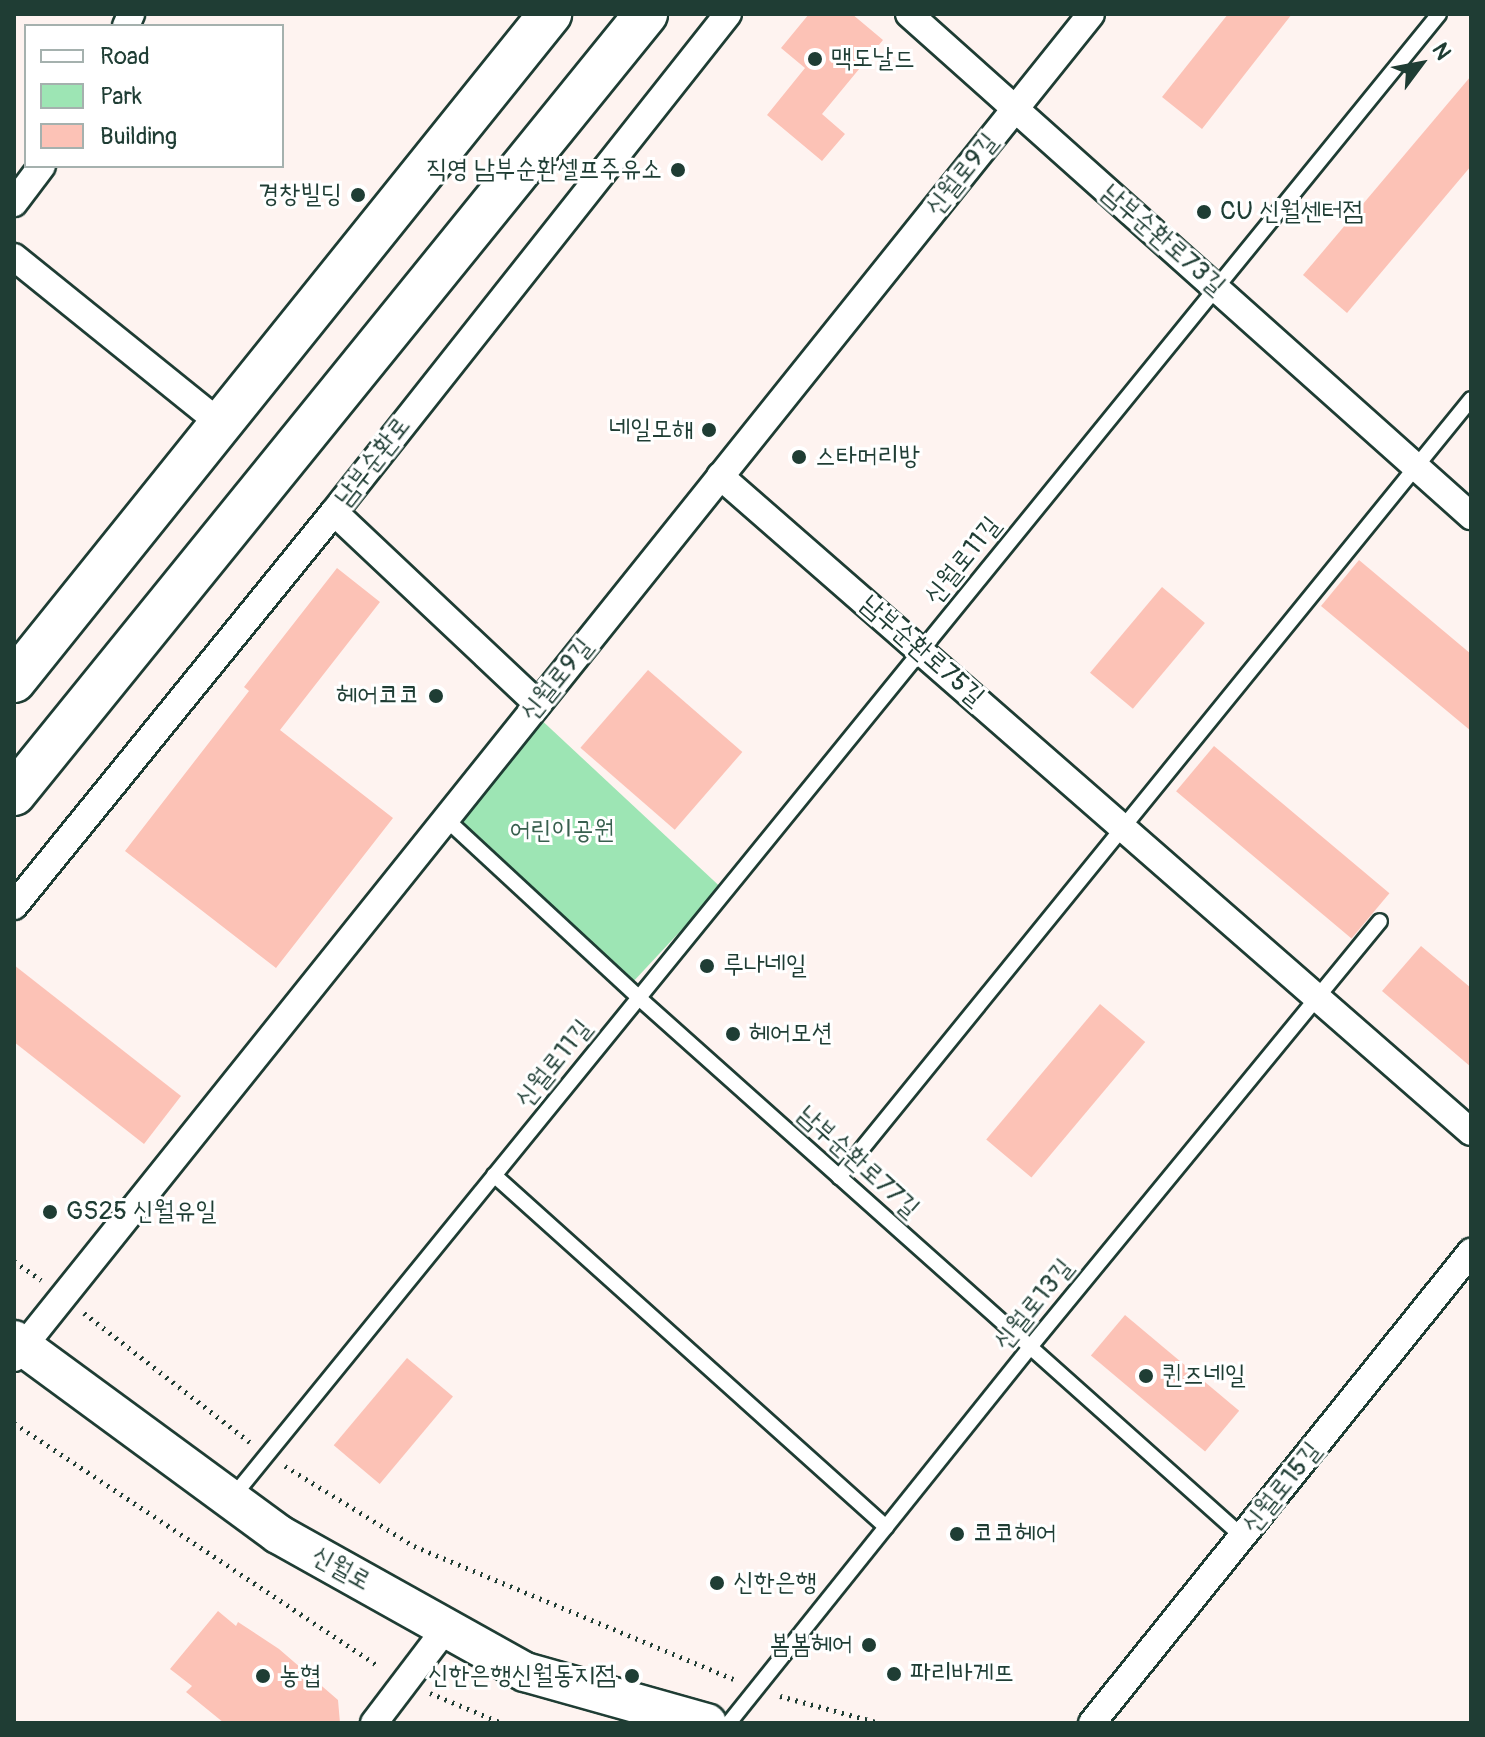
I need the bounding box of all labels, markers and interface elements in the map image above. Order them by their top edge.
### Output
legend [24,24,284,168]
north arrow [1381,24,1461,104]
text: N [1426,38,1457,65]
text: Road [100,42,150,71]
place label: 맥도날드 [831,43,915,75]
marker: 맥도날드 [806,50,824,68]
text: Park [100,82,142,111]
text: Building [100,122,177,151]
street label: 신월로9길 [919,127,1005,223]
place label: 직영 남부순환셀프주유소 [426,154,662,186]
marker: 직영 남부순환셀프주유소 [669,161,687,179]
street label: 남부순환로73길 [1095,178,1231,302]
place label: 경창빌딩 [258,179,342,211]
marker: 경창빌딩 [349,186,367,204]
place label: CU 신월센터점 [1220,196,1364,228]
marker: CU 신월센터점 [1195,203,1213,221]
street label: 남부순환로 [329,411,417,513]
place label: 네일모해 [609,414,693,446]
marker: 네일모해 [700,421,718,439]
place label: 스타머리방 [815,441,920,473]
marker: 스타머리방 [790,448,808,466]
street label: 신월로11길 [918,511,1008,611]
street label: 남부순환로75길 [854,589,990,713]
street label: 신월로9길 [514,632,600,728]
place label: 헤어코코 [336,680,420,712]
marker: 헤어코코 [427,687,445,705]
park label: 어린이공원 [510,815,614,847]
place label: 루나네일 [723,950,807,982]
marker: 루나네일 [698,957,716,975]
street label: 신월로11길 [509,1014,599,1114]
place label: 헤어모션 [749,1018,833,1050]
marker: 헤어모션 [724,1025,742,1043]
street label: 남부순환로77길 [791,1099,925,1225]
place label: GS25 신월유일 [66,1196,216,1228]
marker: GS25 신월유일 [41,1203,59,1221]
street label: 신월로13길 [988,1253,1080,1357]
place label: 퀸즈네일 [1162,1360,1246,1392]
marker: 퀸즈네일 [1137,1367,1155,1385]
street label: 신월로15길 [1236,1436,1328,1540]
place label: 코코헤어 [973,1518,1057,1550]
marker: 코코헤어 [948,1525,966,1543]
street label: 신월로 [306,1540,376,1598]
place label: 신한은행 [733,1567,817,1599]
marker: 신한은행 [708,1574,726,1592]
place label: 봄봄헤어 [769,1629,853,1661]
marker: 봄봄헤어 [860,1636,878,1654]
place label: 파리바게뜨 [910,1658,1015,1690]
place label: 농협 [279,1660,321,1692]
place label: 신한은행신월동지점 [428,1660,616,1692]
marker: 파리바게뜨 [885,1665,903,1683]
marker: 농협 [254,1667,272,1685]
marker: 신한은행신월동지점 [623,1667,641,1685]

